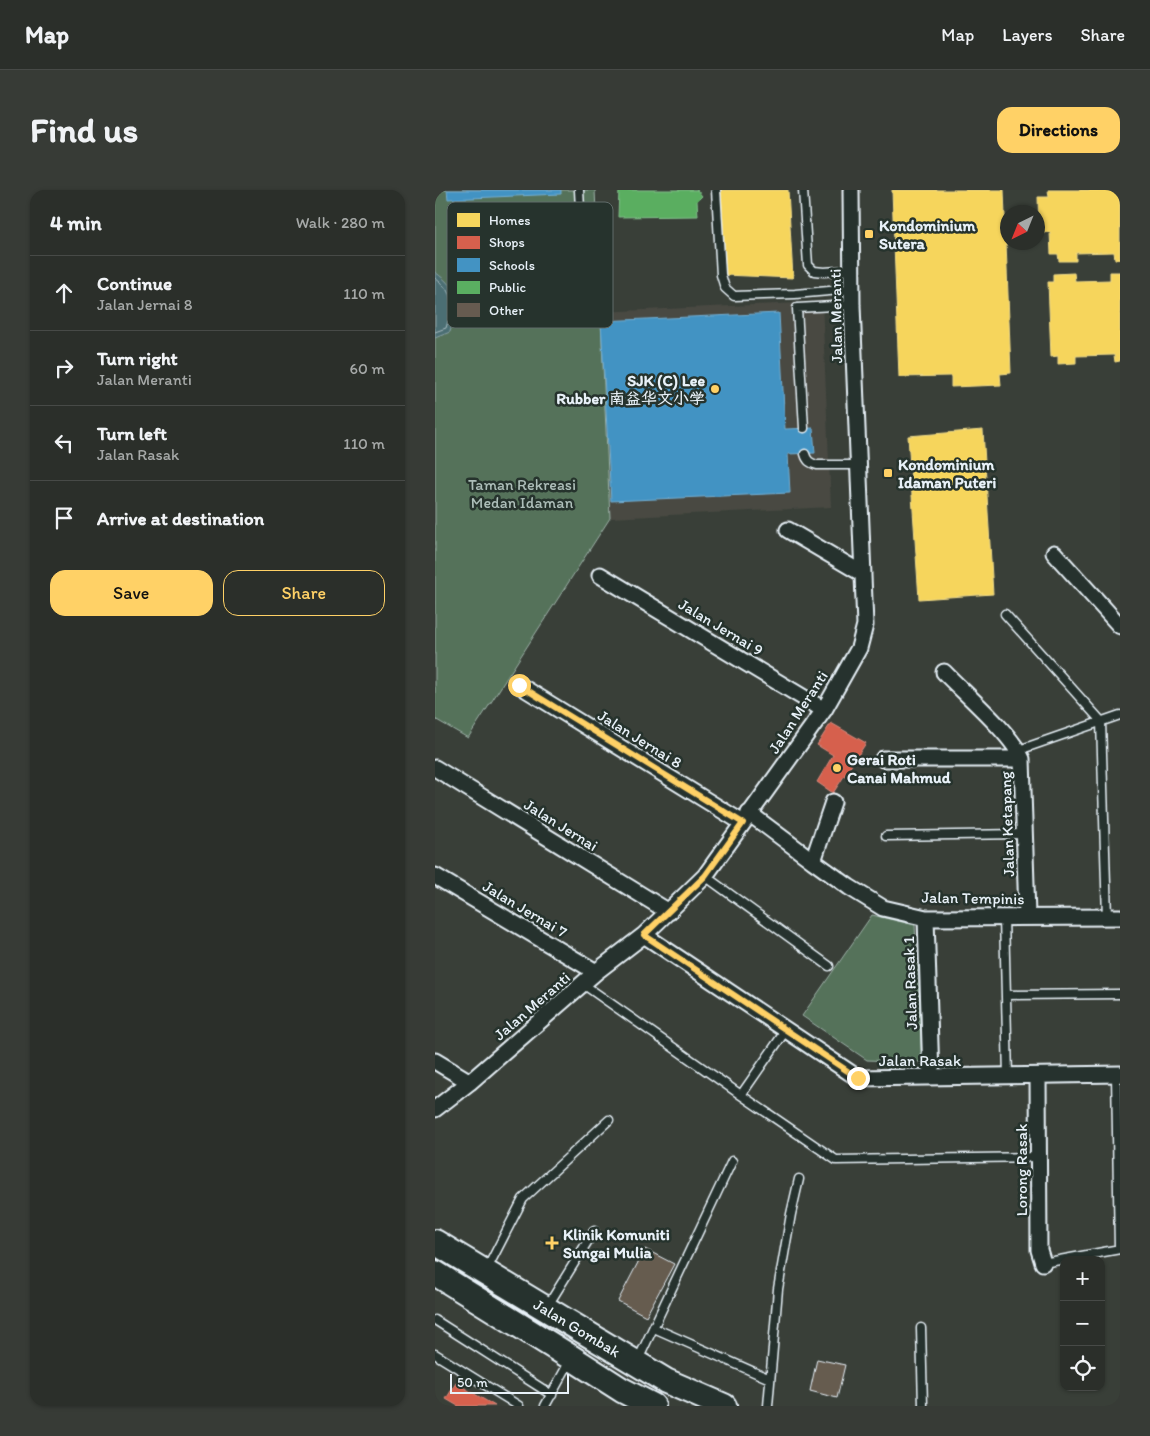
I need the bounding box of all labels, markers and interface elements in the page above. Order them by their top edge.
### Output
text: Map [25,20,69,49]
text: Map [941,24,974,46]
text: Layers [1002,24,1052,46]
text: Share [1080,24,1125,46]
button: Directions [997,107,1120,153]
text: Find us [30,109,138,151]
legend [447,202,613,328]
north arrow [1000,205,1045,250]
text: 4 min [50,210,102,235]
text: Homes [489,212,531,229]
text: Walk · 280 m [296,213,385,232]
place label: Kondominium Sutera [879,216,975,253]
marker: Kondominium Sutera [863,228,875,240]
text: Shops [489,234,525,251]
text: Schools [489,257,535,274]
street label: Jalan Meranti [826,268,846,364]
text: Continue [97,272,172,295]
icon: ahead [50,279,78,307]
text: Public [489,279,527,296]
text: 110 m [343,284,385,303]
text: Jalan Jernai 8 [97,295,193,314]
text: Other [489,302,524,319]
text: Turn right [97,347,178,370]
icon: right [50,354,78,382]
text: 60 m [350,359,385,378]
text: Jalan Meranti [97,370,192,389]
place label: SJK (C) Lee Rubber 南益华文小学 [556,371,705,408]
marker: SJK (C) Lee Rubber 南益华文小学 [709,383,721,395]
text: Turn left [97,422,167,445]
icon: left [50,429,78,457]
text: 110 m [343,434,385,453]
text: Jalan Rasak [97,445,179,464]
place label: Kondominium Idaman Puteri [898,455,996,492]
marker: Kondominium Idaman Puteri [882,467,894,479]
park label: Taman Rekreasi Medan Idaman [468,475,576,512]
icon: arrive [50,504,78,532]
text: Arrive at destination [97,507,264,530]
button: Save [50,570,213,616]
button: Share [223,570,385,616]
street label: Jalan Jernai 9 [675,594,767,660]
street label: Jalan Meranti [764,667,832,757]
route start [508,674,531,697]
street label: Jalan Jernai 8 [594,706,686,773]
place label: Gerai Roti Canai Mahmud [847,750,951,787]
marker: Gerai Roti Canai Mahmud [831,762,843,774]
street label: Jalan Ketapang [996,770,1018,877]
street label: Jalan Jernai [521,795,601,855]
street label: Jalan Jernai 7 [479,876,571,942]
street label: Jalan Tempinis [921,888,1025,908]
street label: Jalan Rasak 1 [899,935,921,1030]
street label: Jalan Meranti [490,968,574,1044]
street label: Jalan Rasak [879,1051,962,1070]
route end [847,1067,870,1090]
street label: Lorong Rasak [1012,1124,1031,1216]
place label: Klinik Komuniti Sungai Mulia [563,1225,670,1263]
marker: Klinik Komuniti Sungai Mulia [545,1236,559,1250]
map controls [1060,1256,1105,1391]
button: + [1060,1256,1105,1301]
street label: Jalan Gombak [530,1295,624,1361]
button: − [1060,1301,1105,1346]
button: locate [1060,1346,1105,1391]
scale bar [450,1371,569,1394]
text: 50 m [457,1374,488,1391]

